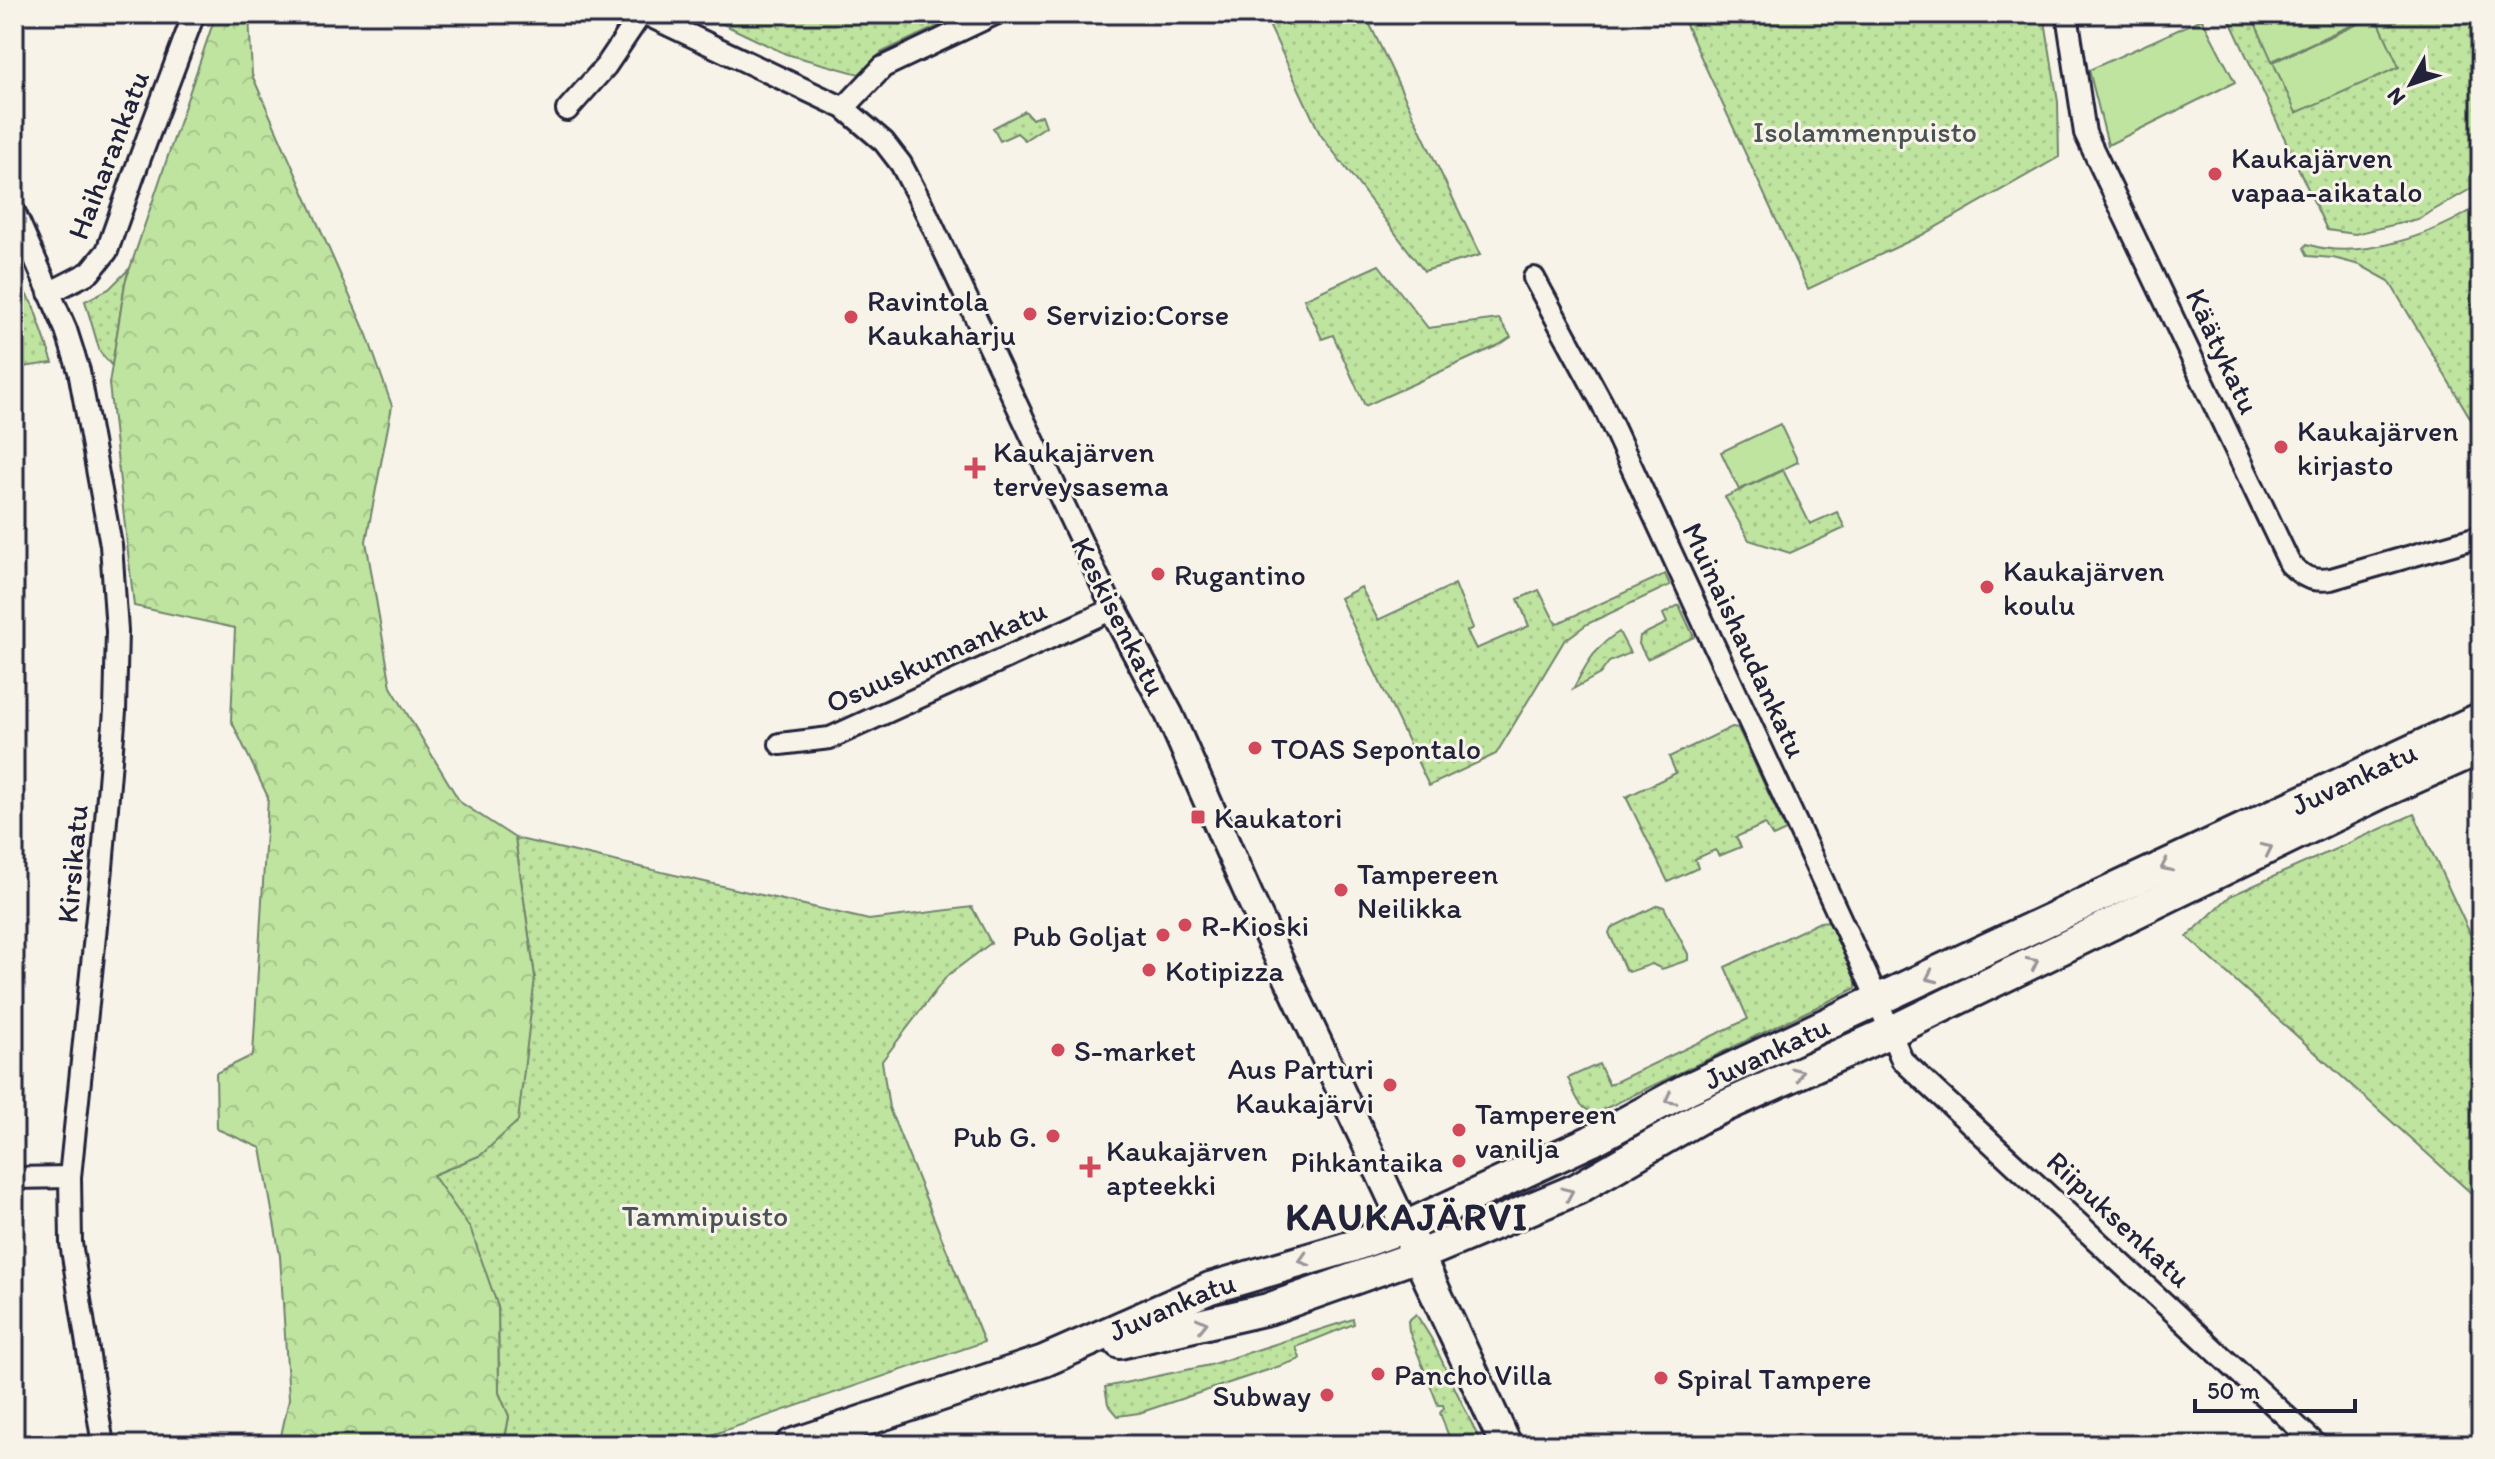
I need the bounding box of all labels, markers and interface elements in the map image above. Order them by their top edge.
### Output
north arrow [2371,44,2451,124]
street label: Haiharankatu [59,65,157,245]
text: N [2381,82,2411,111]
park label: Isolammenpuisto [1753,113,1977,150]
place label: Kaukajärven vapaa-aikatalo [2231,139,2423,210]
marker: Kaukajärven vapaa-aikatalo [2206,165,2224,183]
place label: Ravintola Kaukaharju [867,282,1016,353]
street label: Käätykatu [2178,282,2268,420]
place label: Servizio:Corse [1046,296,1229,333]
marker: Servizio:Corse [1021,305,1039,323]
marker: Ravintola Kaukaharju [842,308,860,326]
place label: Kaukajärven kirjasto [2297,412,2458,483]
place label: Kaukajärven terveysasema [993,433,1169,504]
marker: Kaukajärven kirjasto [2272,438,2290,456]
marker: Kaukajärven terveysasema [964,457,986,479]
street label: Muinaishaudankatu [1674,517,1816,764]
street label: Keskisenkatu [1063,530,1175,702]
place label: Kaukajärven koulu [2003,552,2164,623]
place label: Rugantino [1174,556,1306,593]
marker: Rugantino [1149,565,1167,583]
marker: Kaukajärven koulu [1978,578,1996,596]
street label: Osuuskunnankatu [820,591,1052,721]
place label: TOAS Sepontalo [1271,730,1481,767]
street label: Juvankatu [2285,732,2422,823]
marker: TOAS Sepontalo [1246,739,1264,757]
place label: Kaukatori [1214,799,1342,836]
street label: Kirsikatu [48,803,96,925]
marker: Kaukatori [1189,808,1207,826]
one-way arrow [2259,843,2273,859]
place label: Tampereen Neilikka [1357,855,1498,926]
one-way arrow [2160,856,2174,872]
marker: Tampereen Neilikka [1332,881,1350,899]
place label: R-Kioski [1201,907,1309,944]
marker: R-Kioski [1176,916,1194,934]
place label: Pub Goljat [1012,917,1147,954]
marker: Pub Goljat [1154,926,1172,944]
place label: Kotipizza [1165,952,1284,989]
one-way arrow [2025,957,2040,972]
marker: Kotipizza [1140,961,1158,979]
one-way arrow [1924,967,1939,983]
street label: Juvankatu [1698,1007,1835,1097]
place label: S-market [1074,1032,1196,1069]
marker: S-market [1049,1041,1067,1059]
place label: Aus Parturi Kaukajärvi [1228,1050,1374,1121]
one-way arrow [1790,1067,1804,1083]
marker: Aus Parturi Kaukajärvi [1381,1076,1399,1094]
one-way arrow [1664,1089,1678,1104]
place label: Tampereen vanilja [1475,1095,1616,1166]
place label: Pub G. [953,1118,1037,1155]
marker: Tampereen vanilja [1450,1121,1468,1139]
marker: Pub G. [1044,1127,1062,1145]
place label: Kaukajärven apteekki [1106,1132,1267,1203]
place label: Pihkantaika [1290,1143,1443,1180]
street label: Riipuksenkatu [2039,1143,2199,1296]
marker: Pihkantaika [1450,1152,1468,1170]
marker: Kaukajärven apteekki [1081,1158,1099,1176]
one-way arrow [1559,1186,1574,1202]
district label: KAUKAJÄRVI [1285,1194,1529,1240]
park label: Tammipuisto [622,1197,788,1234]
one-way arrow [1298,1251,1312,1267]
street label: Juvankatu [1103,1263,1239,1349]
one-way arrow [1194,1316,1208,1333]
place label: Pancho Villa [1394,1356,1553,1393]
place label: Spiral Tampere [1677,1360,1872,1397]
scale bar [2195,1363,2355,1413]
marker: Pancho Villa [1369,1365,1387,1383]
marker: Spiral Tampere [1652,1369,1670,1387]
text: 50 m [2207,1376,2260,1405]
place label: Subway [1213,1377,1311,1414]
marker: Subway [1318,1386,1336,1404]

